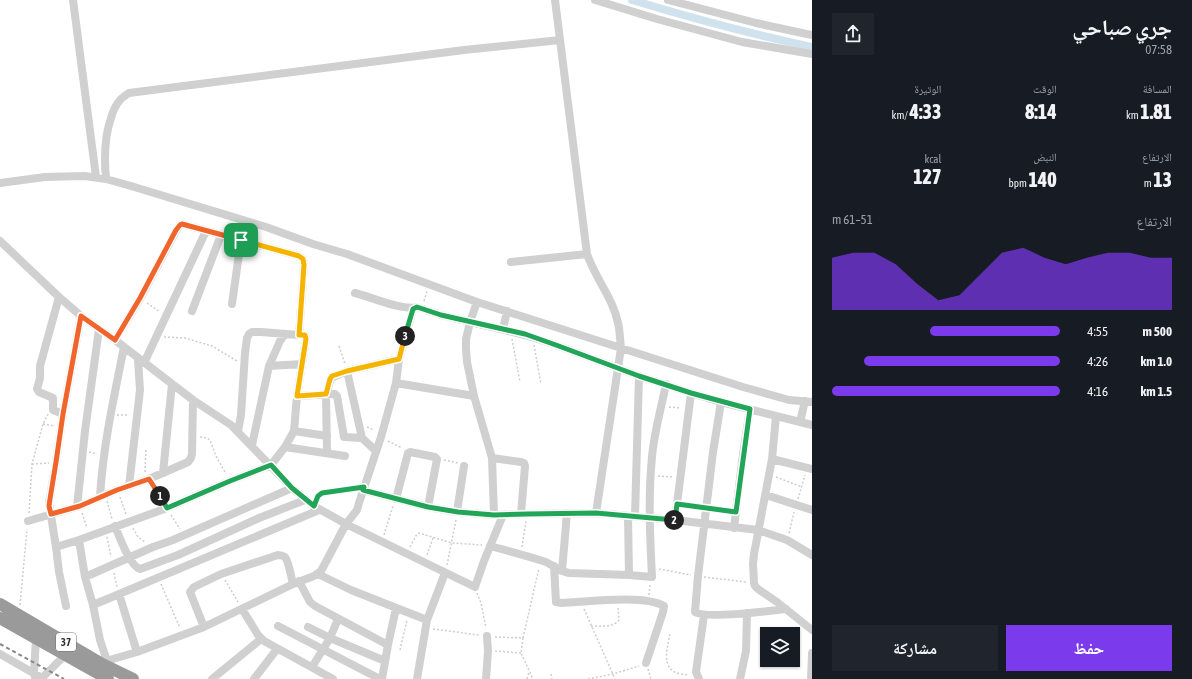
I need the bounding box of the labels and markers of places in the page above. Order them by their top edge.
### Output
pin [224,223,258,257]
pin: 3 [395,326,415,346]
pin: 1 [150,486,170,506]
pin: 2 [664,510,684,530]

